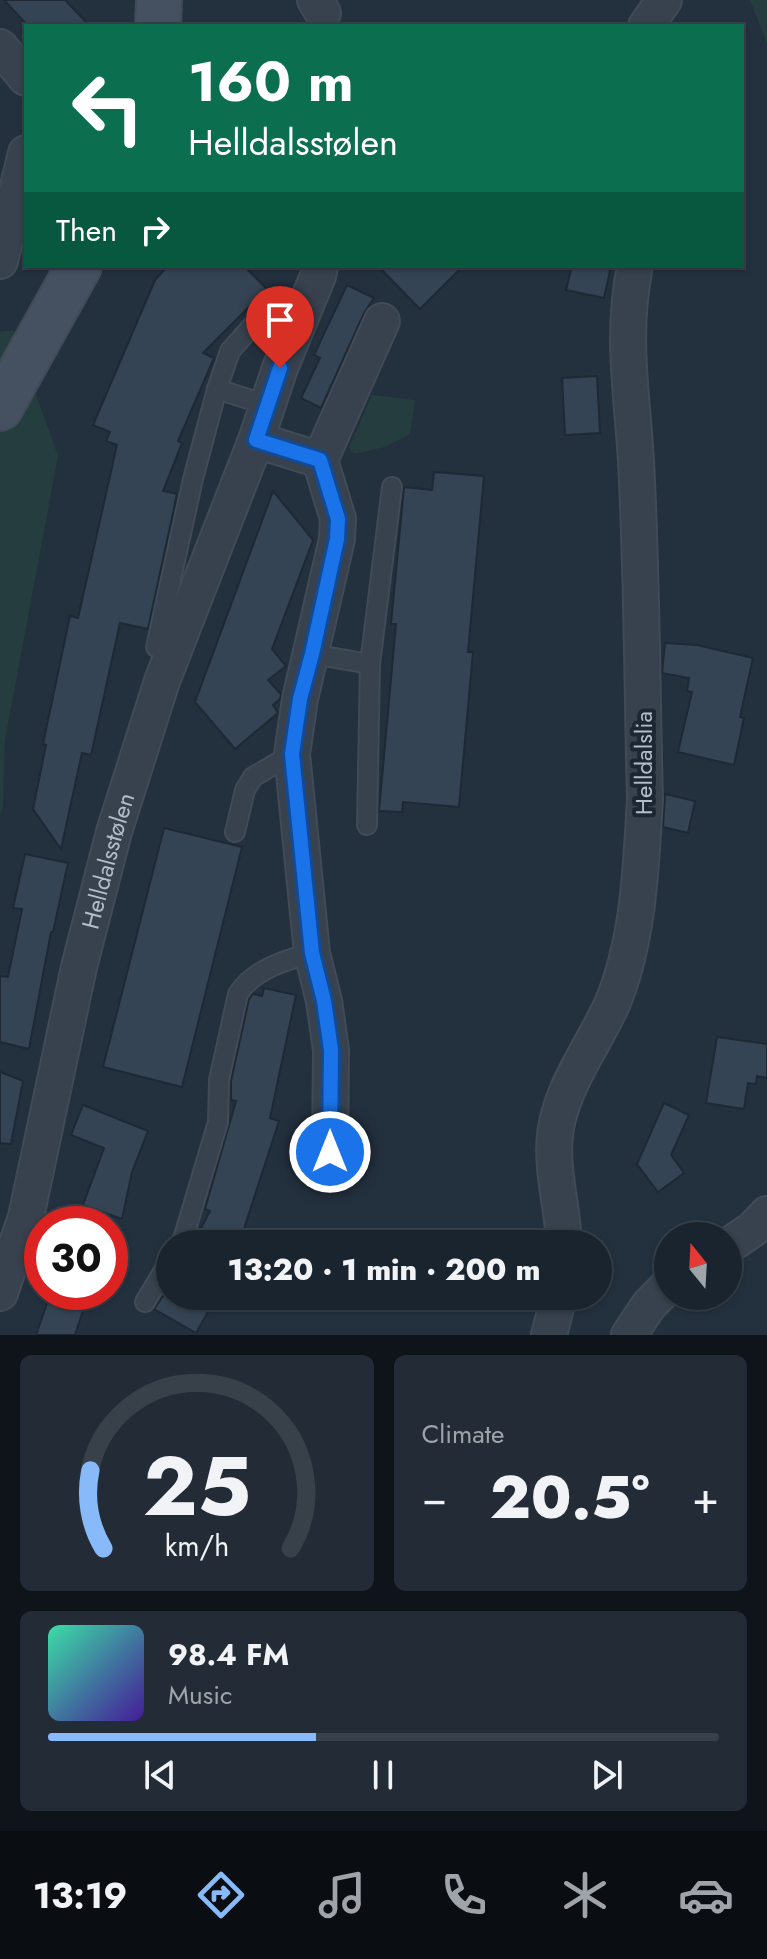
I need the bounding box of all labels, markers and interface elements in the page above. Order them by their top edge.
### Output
text: 160 m [188,41,354,122]
icon: left [56,56,160,160]
text: Helldalsstølen [188,116,398,168]
icon: right [133,208,177,252]
text: Then [56,209,117,252]
pin [246,286,314,368]
icon: arrive [258,298,302,342]
street label: Helldalslia [626,711,661,815]
street label: Helldalsstølen [72,788,143,933]
position arrow [288,1110,372,1194]
speed limit sign: 30 [24,1206,128,1310]
north arrow [654,1222,742,1310]
map controls [654,1222,742,1310]
text: 13:20 · 1 min · 200 m [228,1248,540,1291]
text: Climate [422,1415,504,1453]
text: 25 [143,1426,251,1546]
text: 20.5° [490,1454,650,1541]
text: − [422,1466,447,1530]
text: + [692,1466,719,1530]
text: km/h [164,1525,229,1567]
text: 98.4 FM [168,1633,289,1676]
text: Music [168,1676,232,1714]
icon: previous [138,1753,182,1797]
icon: pause [361,1753,405,1797]
icon: next [585,1753,629,1797]
icon: directions [193,1867,249,1923]
icon: music [314,1867,370,1923]
icon: phone [436,1867,492,1923]
icon: climate [557,1867,613,1923]
icon: car [678,1867,734,1923]
text: 13:19 [33,1869,127,1921]

